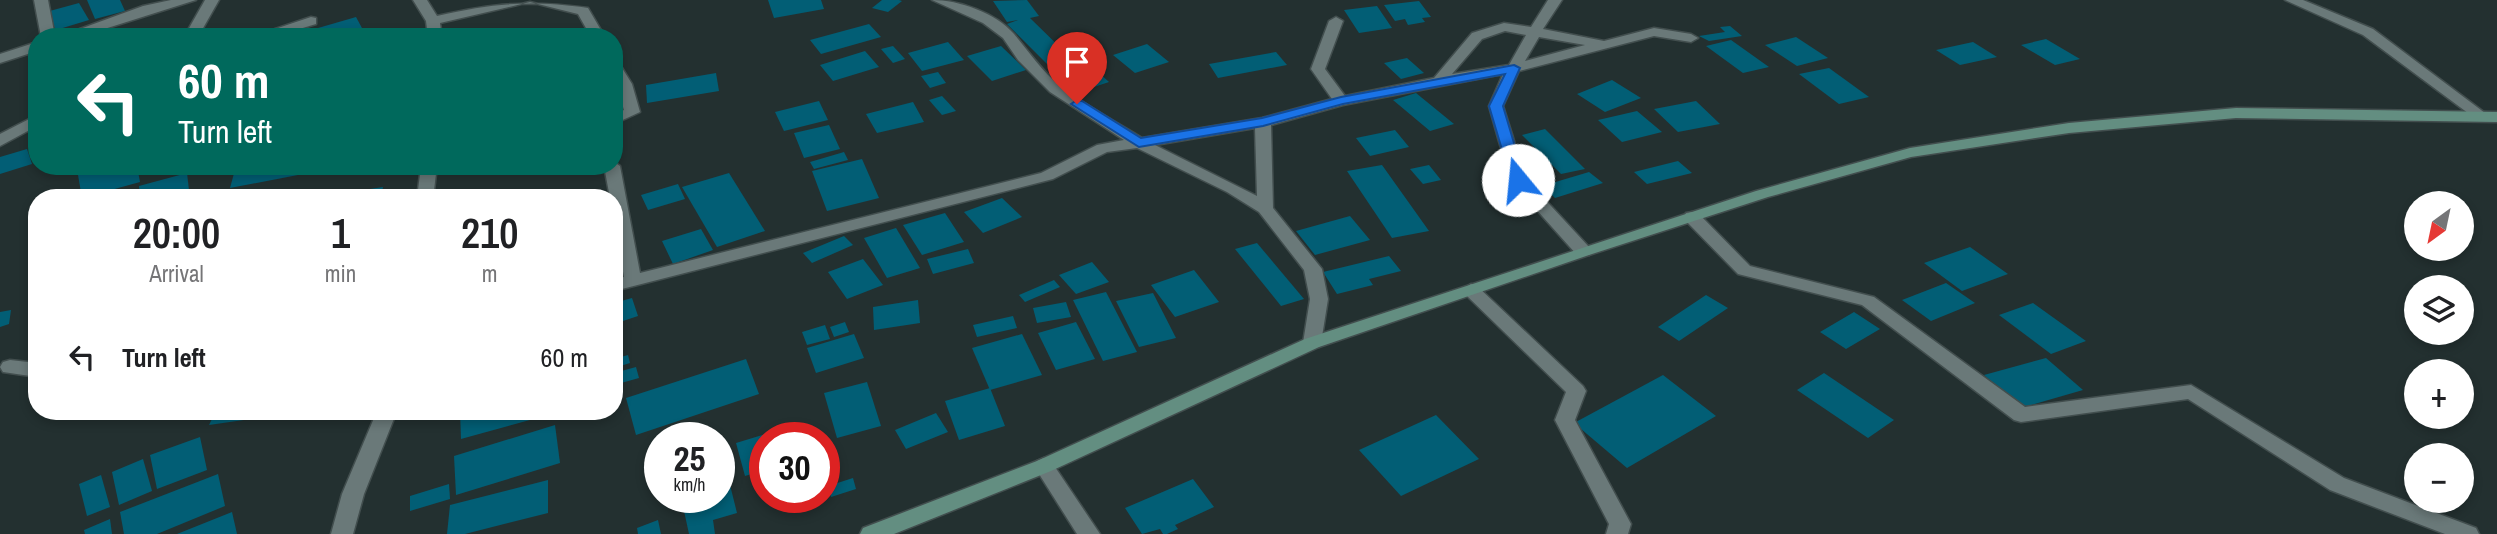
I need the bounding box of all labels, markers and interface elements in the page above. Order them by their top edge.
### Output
pin [1047,32,1107,104]
icon: arrive [1058,43,1096,81]
text: 60 m [178,47,270,113]
icon: left [63,56,154,147]
text: Turn left [178,110,272,153]
position arrow [1481,143,1555,217]
north arrow [2404,191,2474,261]
map controls [2404,191,2474,513]
text: 20:00 [133,205,220,261]
text: 1 [331,205,350,261]
text: 210 [461,205,518,261]
text: Arrival [149,258,204,289]
text: min [325,258,356,289]
text: m [482,258,497,289]
button: layers [2404,275,2474,345]
icon: left [63,338,101,376]
text: Turn left [122,340,206,375]
text: 60 m [541,340,588,375]
button: + [2404,359,2474,429]
speed limit sign: 30 [749,422,840,513]
text: 25 [674,435,705,482]
button: − [2404,443,2474,513]
text: km/h [674,472,706,497]

